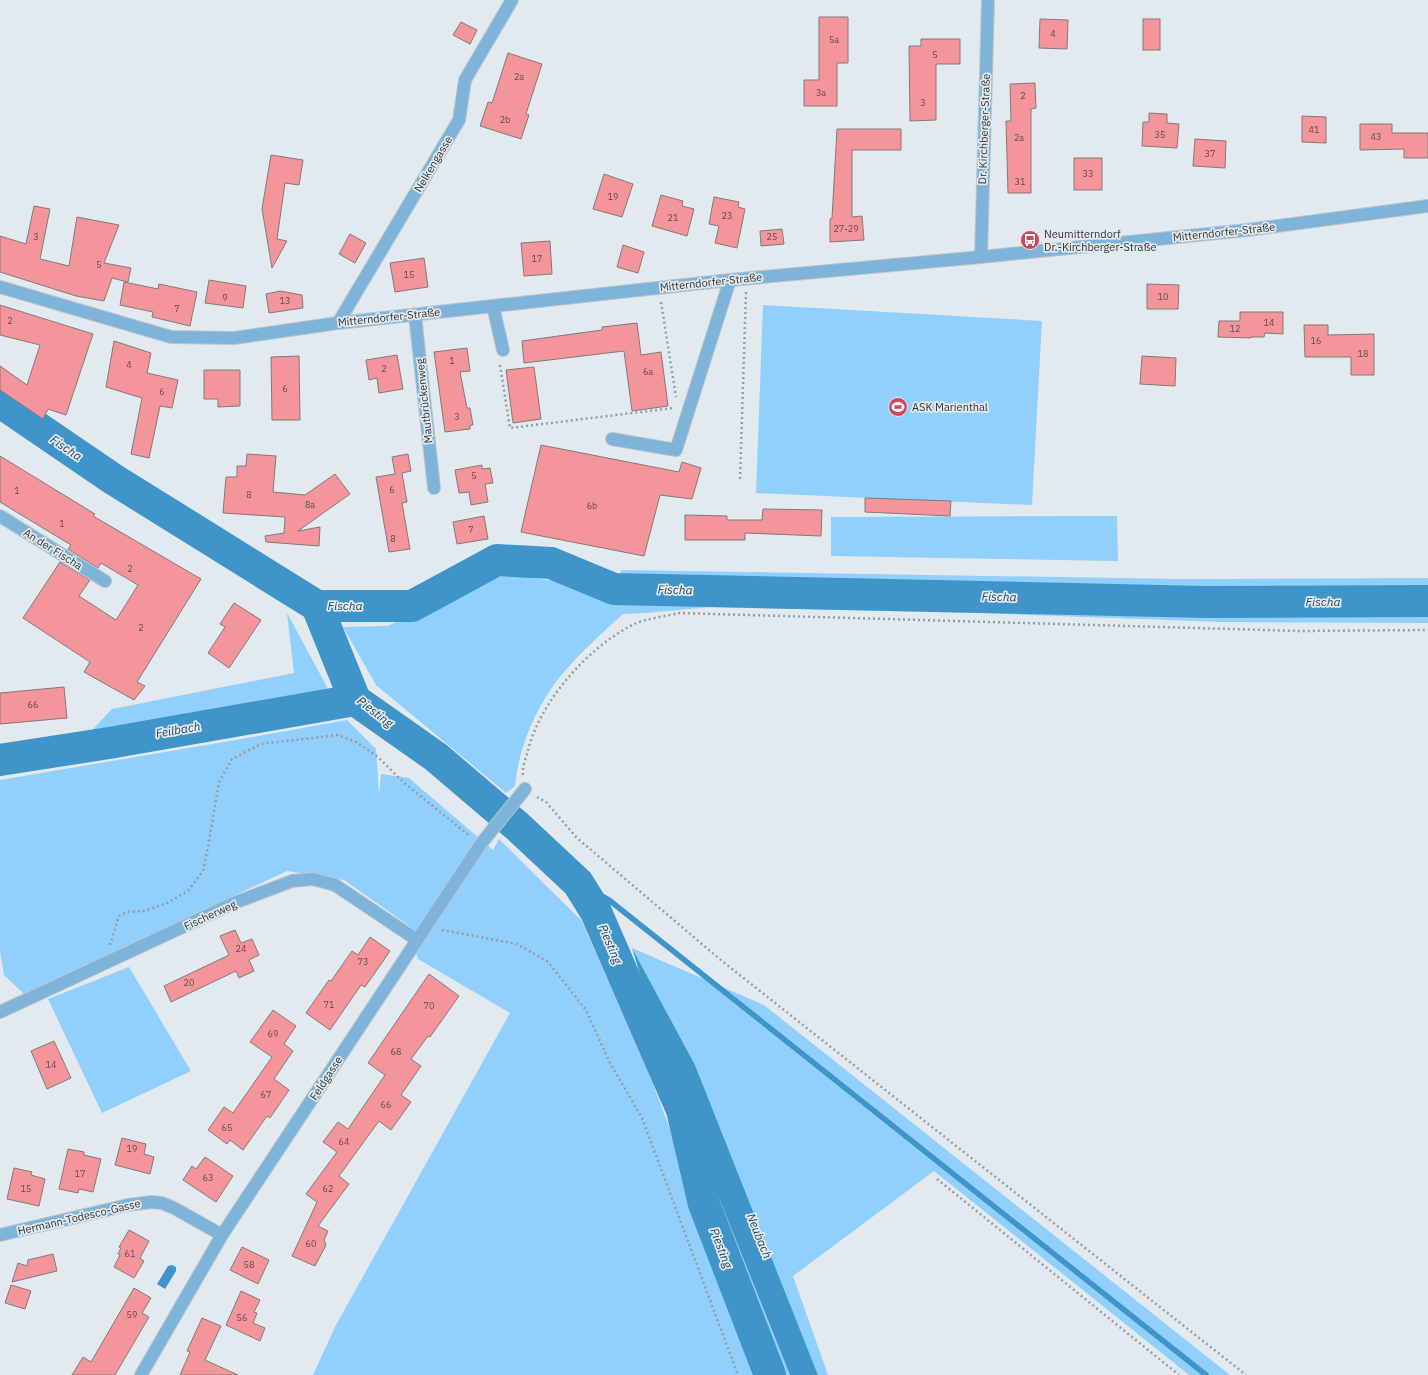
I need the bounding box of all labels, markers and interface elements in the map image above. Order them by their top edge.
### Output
house number: 4 [1050,28,1056,39]
house number: 5a [829,34,839,45]
house number: 5 [932,49,938,60]
house number: 2a [514,71,524,82]
street label: Dr. Kirchberger-Straße [975,73,993,185]
house number: 3a [816,87,826,98]
house number: 2 [1020,90,1026,101]
house number: 3 [920,97,926,108]
house number: 2b [500,114,510,125]
house number: 41 [1309,124,1319,135]
house number: 35 [1155,129,1165,140]
house number: 43 [1371,131,1381,142]
house number: 2a [1014,132,1024,143]
street label: Nelkengasse [411,133,455,195]
house number: 37 [1205,148,1215,159]
house number: 33 [1083,168,1093,179]
house number: 31 [1015,176,1025,187]
house number: 19 [608,191,618,202]
house number: 23 [722,210,732,221]
house number: 21 [668,212,678,223]
street label: Mitterndorfer-Straße [1172,220,1276,244]
house number: 27-29 [833,223,859,234]
place label: Neumitterndorf Dr.-Kirchberger-Straße [1044,227,1157,254]
bus stop icon: Neumitterndorf Dr.-Kirchberger-Straße [1019,229,1041,251]
house number: 3 [33,231,39,242]
house number: 25 [767,231,777,242]
house number: 17 [532,253,542,264]
house number: 5 [96,259,102,270]
house number: 15 [404,269,414,280]
street label: Mitterndorfer-Straße [659,270,763,294]
house number: 10 [1158,291,1168,302]
house number: 9 [222,292,228,303]
house number: 13 [280,295,290,306]
house number: 7 [174,303,180,314]
street label: Mitterndorfer-Straße [337,305,441,329]
house number: 2 [7,315,13,326]
house number: 14 [1264,317,1274,328]
house number: 12 [1230,323,1240,334]
house number: 16 [1311,335,1321,346]
house number: 18 [1358,348,1368,359]
house number: 1 [449,355,455,366]
street label: Mautbrückenweg [413,358,435,444]
house number: 4 [126,359,132,370]
house number: 2 [381,363,387,374]
house number: 6a [643,366,653,377]
house number: 6 [282,383,288,394]
house number: 6 [159,386,165,397]
sports icon: ASK Marienthal [887,396,909,418]
place label: ASK Marienthal [912,400,988,414]
house number: 3 [454,411,460,422]
water label: Fischa [48,432,85,464]
house number: 5 [471,470,477,481]
house number: 6 [389,484,395,495]
house number: 1 [14,485,20,496]
house number: 8 [246,489,252,500]
house number: 8a [305,499,315,510]
house number: 6b [587,500,597,511]
house number: 1 [59,518,65,529]
house number: 7 [468,524,474,535]
street label: An der Fischa [21,525,85,573]
house number: 8 [390,533,396,544]
house number: 2 [127,563,133,574]
water label: Fischa [657,582,693,597]
water label: Fischa [981,589,1017,604]
water label: Fischa [1306,594,1340,609]
water label: Fischa [328,598,362,613]
house number: 2 [138,622,144,633]
water label: Piesting [354,693,397,731]
house number: 66 [28,699,38,710]
water label: Feilbach [154,718,202,741]
street label: Fischerweg [181,897,239,933]
water label: Piesting [595,922,626,967]
house number: 24 [236,943,246,954]
house number: 73 [358,956,368,967]
house number: 20 [184,977,194,988]
house number: 71 [324,999,334,1010]
house number: 70 [424,1000,434,1011]
house number: 69 [268,1028,278,1039]
house number: 68 [391,1046,401,1057]
street label: Feldgasse [307,1053,345,1103]
house number: 14 [46,1059,56,1070]
house number: 67 [261,1089,271,1100]
house number: 66 [381,1099,391,1110]
house number: 65 [222,1122,232,1133]
house number: 64 [339,1136,349,1147]
house number: 19 [127,1143,137,1154]
house number: 17 [75,1168,85,1179]
house number: 63 [203,1172,213,1183]
house number: 15 [21,1183,31,1194]
house number: 62 [323,1183,333,1194]
street label: Hermann-Todesco-Gasse [16,1196,142,1238]
water label: Neubach [744,1211,775,1261]
water label: Piesting [707,1226,736,1271]
house number: 60 [306,1238,316,1249]
house number: 61 [125,1248,135,1259]
house number: 58 [244,1259,254,1270]
house number: 59 [127,1309,137,1320]
house number: 56 [237,1312,247,1323]

